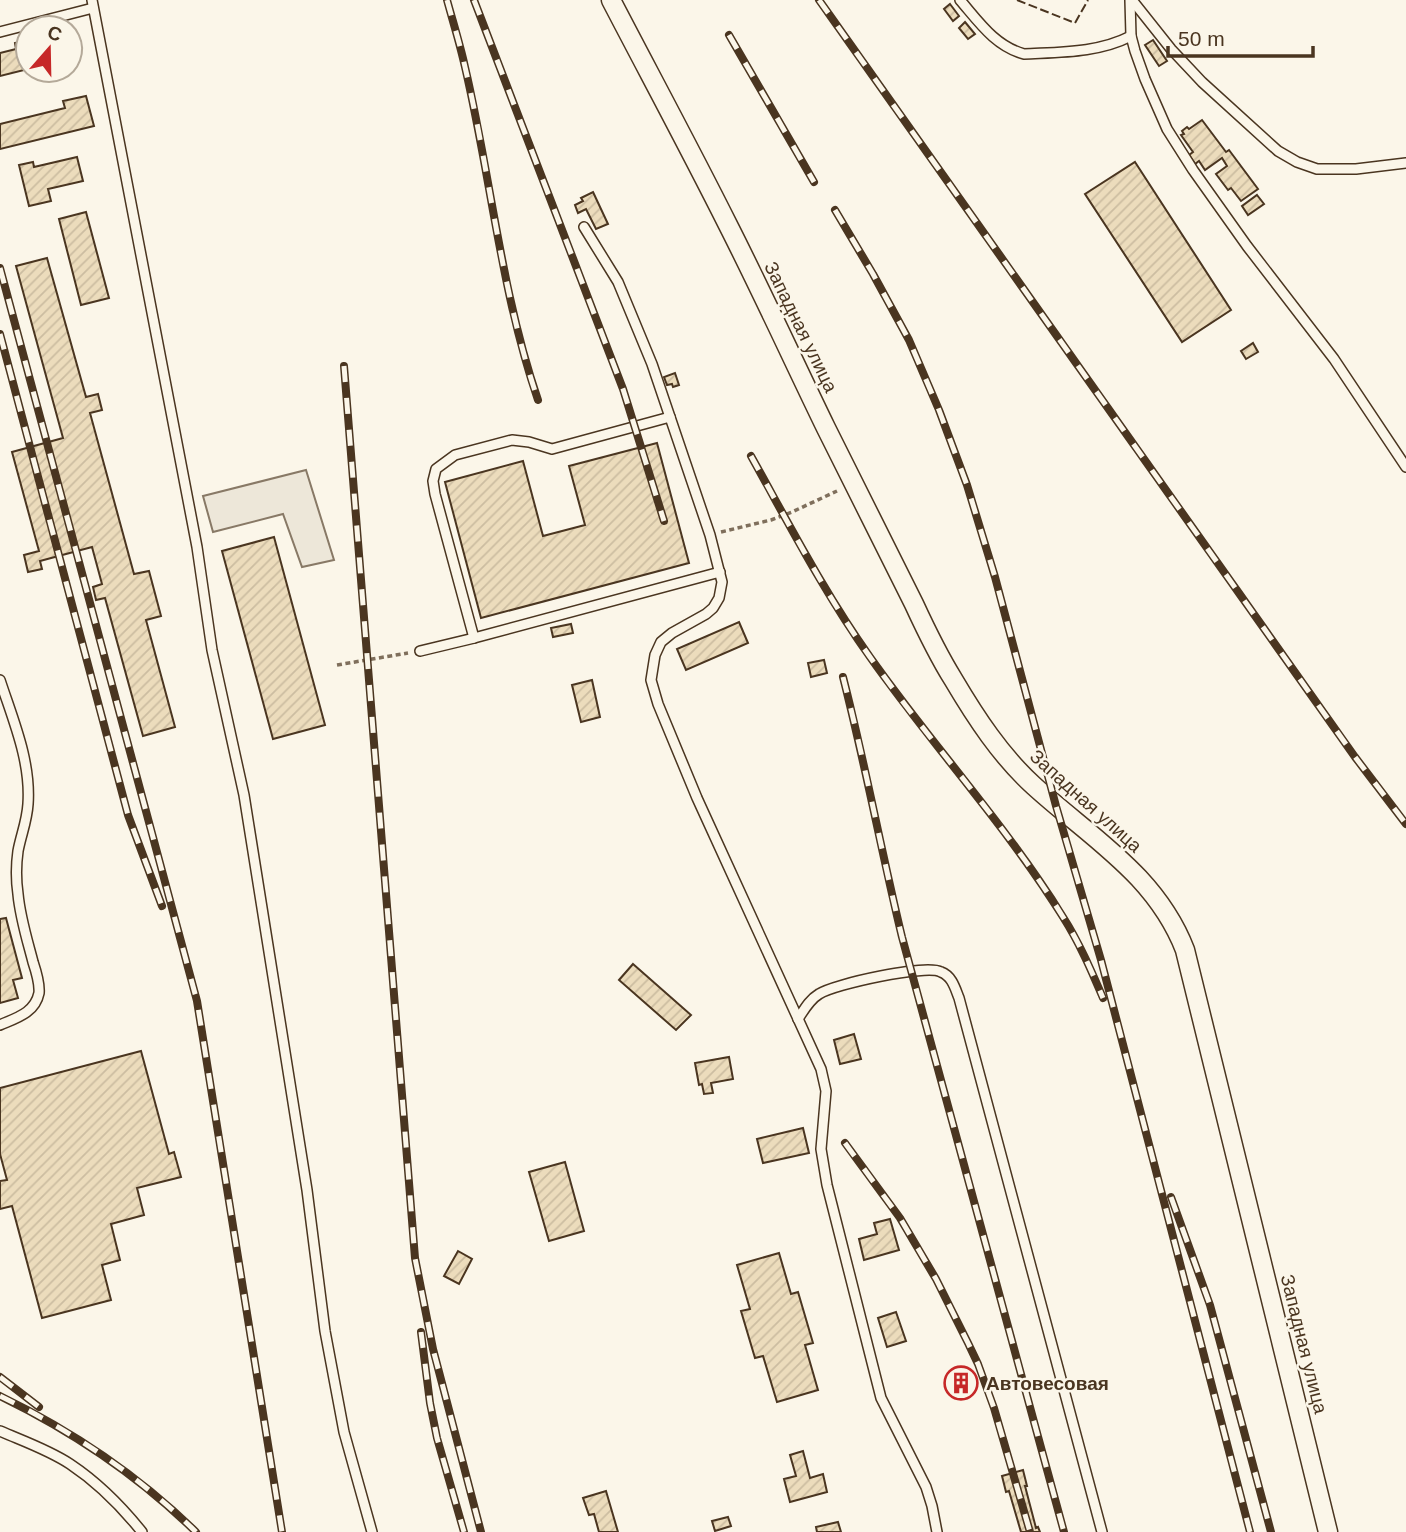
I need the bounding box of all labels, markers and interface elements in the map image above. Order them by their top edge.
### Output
north arrow [14,14,84,84]
scale bar [1168,14,1313,58]
text: С [45,21,65,46]
text: 50 m [1178,27,1225,50]
street label: Западная улица [760,258,842,396]
street label: Западная улица [1026,745,1146,857]
street label: Западная улица [1277,1272,1332,1416]
building icon: Автовесовая [942,1364,980,1402]
place label: Автовесовая [986,1373,1109,1394]

